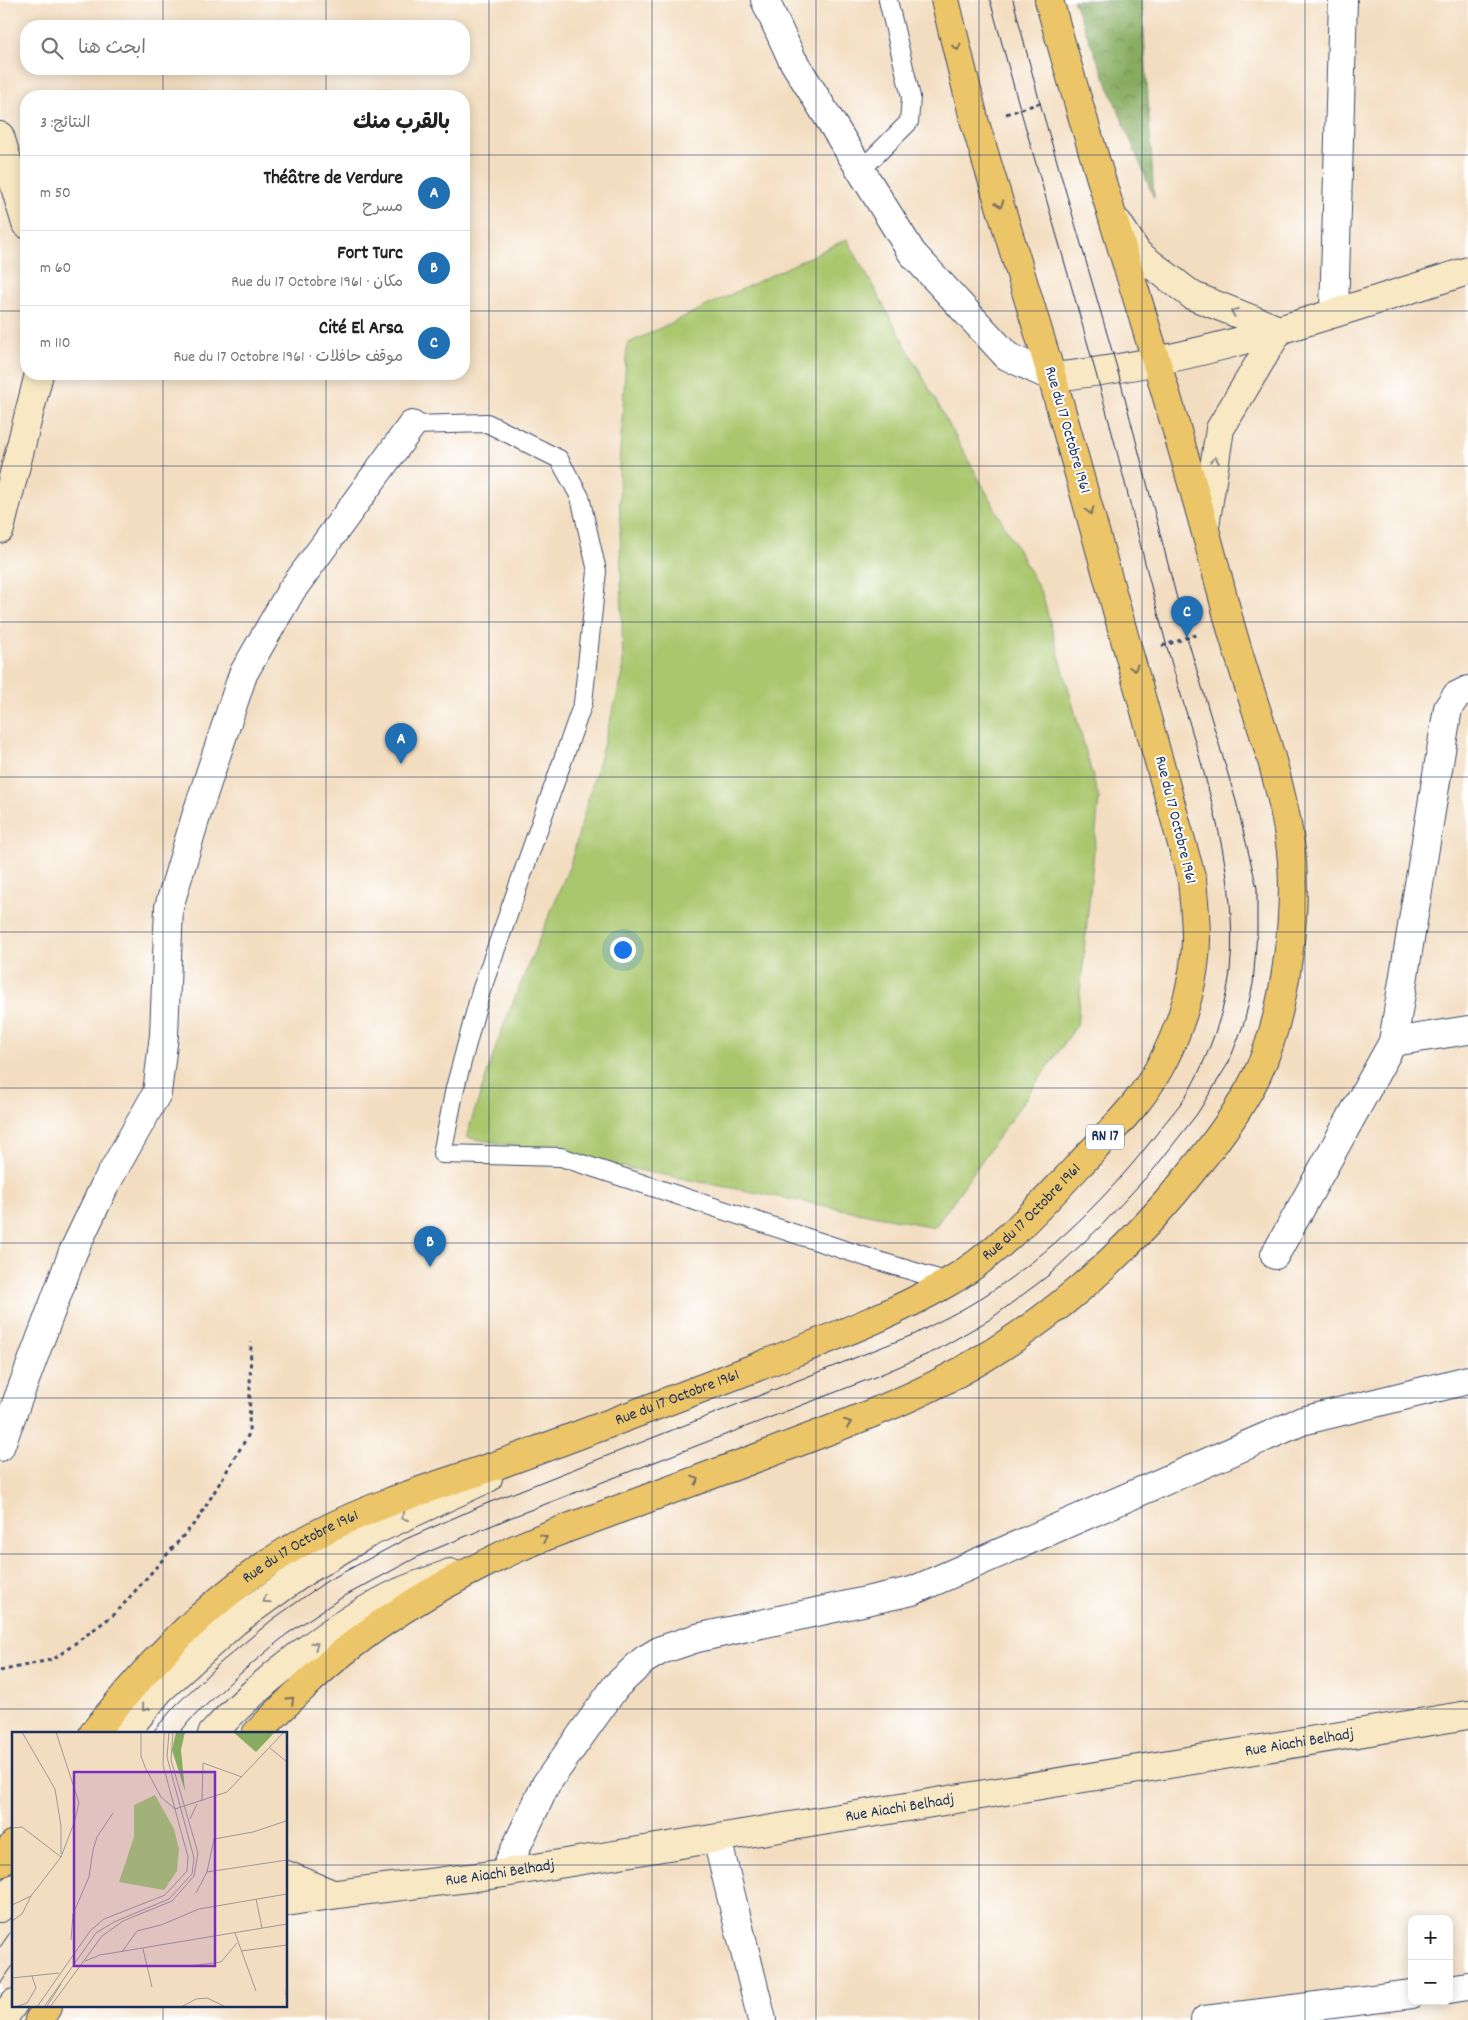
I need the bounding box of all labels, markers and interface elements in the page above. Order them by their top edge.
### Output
search box [20,20,470,75]
icon: search [38,34,66,62]
text: ابحث هنا [78,36,146,63]
one-way arrow [951,43,962,52]
text: بالقرب منك [353,109,450,139]
text: النتائج: 3 [40,112,90,135]
text: Théâtre de Verdure [264,166,403,193]
text: 50 m [40,182,71,205]
text: A [430,182,438,205]
text: مسرح [362,196,403,219]
one-way arrow [994,199,1004,208]
text: Fort Turc [337,241,403,268]
text: 60 m [40,257,71,280]
text: B [430,257,438,280]
text: مكان · Rue du 17 Octobre 1961 [231,271,403,294]
one-way arrow [1230,308,1239,318]
text: Cité El Arsa [319,316,403,343]
text: 110 m [40,332,70,355]
text: C [430,332,438,355]
text: موقف حافلات · Rue du 17 Octobre 1961 [173,346,403,369]
street label: Rue du 17 Octobre 1961 [1038,364,1096,496]
one-way arrow [1209,456,1220,464]
one-way arrow [1084,507,1094,515]
pin: C [1171,596,1203,637]
one-way arrow [1128,663,1138,671]
pin: A [385,723,417,764]
street label: Rue du 17 Octobre 1961 [1148,754,1202,886]
your location [610,937,636,963]
road number: RN 17 [1086,1124,1124,1150]
street label: Rue du 17 Octobre 1961 [977,1158,1086,1267]
pin: B [414,1226,446,1267]
street label: Rue du 17 Octobre 1961 [612,1363,743,1432]
one-way arrow [843,1419,852,1429]
one-way arrow [691,1476,700,1486]
street label: Rue du 17 Octobre 1961 [237,1504,362,1589]
one-way arrow [401,1511,410,1521]
one-way arrow [539,1534,548,1544]
one-way arrow [262,1594,272,1603]
one-way arrow [309,1642,319,1651]
one-way arrow [285,1697,294,1706]
one-way arrow [143,1702,151,1711]
street label: Rue Aiachi Belhadj [1243,1722,1356,1763]
inset map [12,1732,288,2008]
street label: Rue Aiachi Belhadj [844,1788,956,1828]
street label: Rue Aiachi Belhadj [444,1853,556,1892]
map controls [1408,1915,1453,2005]
button: + [1408,1915,1453,1960]
button: − [1408,1960,1453,2005]

